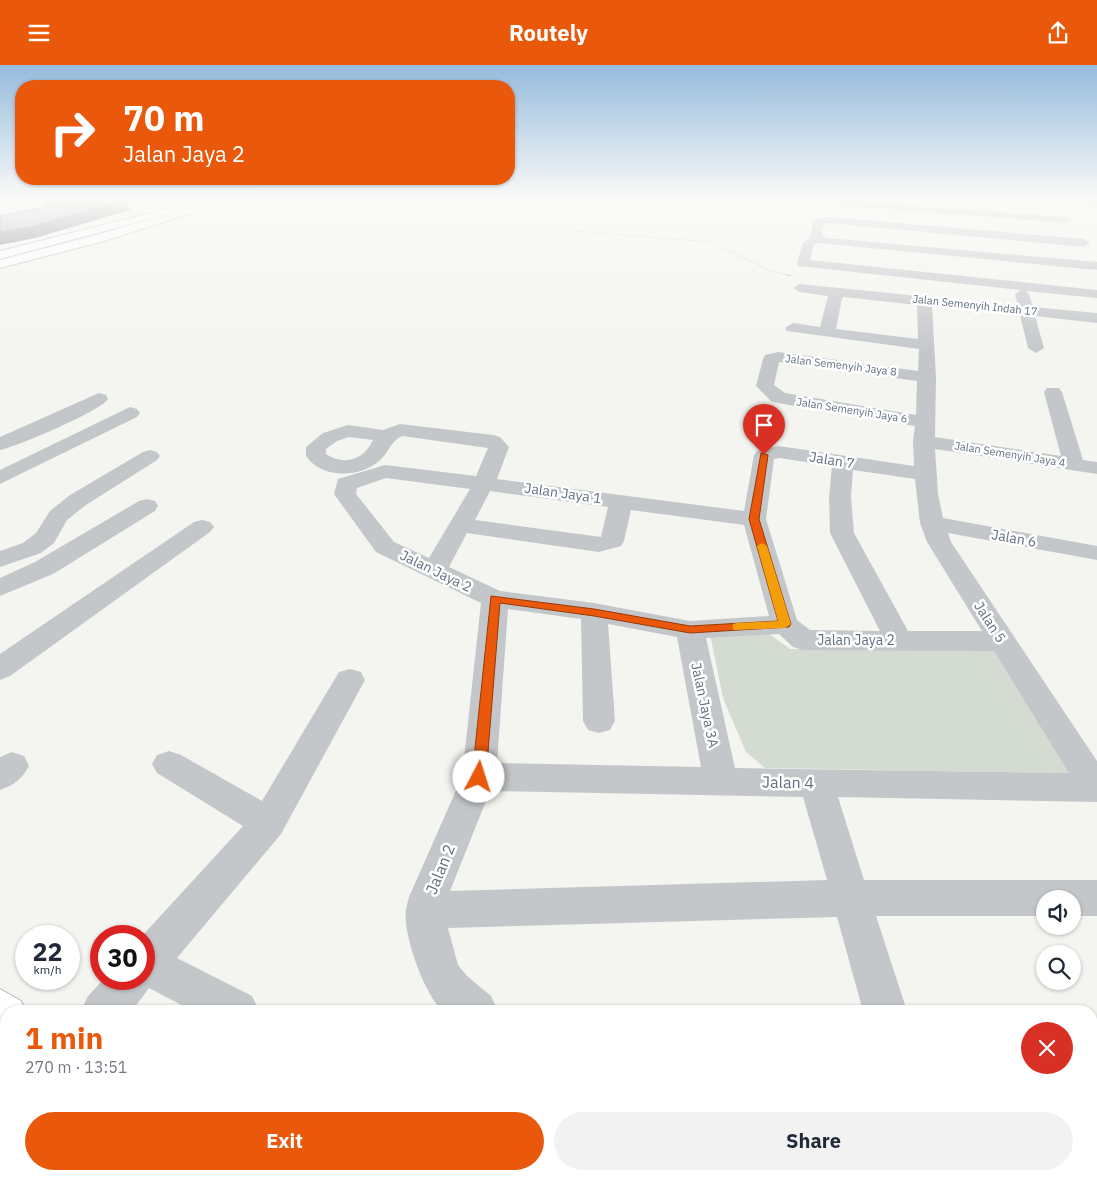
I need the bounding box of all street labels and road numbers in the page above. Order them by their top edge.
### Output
street label: Jalan Semenyih Indah 17 [912,291,1038,319]
street label: Jalan Semenyih Jaya 8 [784,351,898,379]
street label: Jalan Semenyih Jaya 6 [795,394,909,426]
street label: Jalan Semenyih Jaya 4 [953,438,1067,470]
street label: Jalan 7 [808,448,856,472]
street label: Jalan Jaya 1 [523,479,603,507]
street label: Jalan 6 [990,525,1038,551]
street label: Jalan Jaya 2 [397,546,475,596]
street label: Jalan 5 [970,598,1010,646]
street label: Jalan Jaya 2 [817,631,895,649]
street label: Jalan Jaya 3A [687,661,723,749]
street label: Jalan 4 [762,772,814,792]
street label: Jalan 2 [421,841,459,897]

